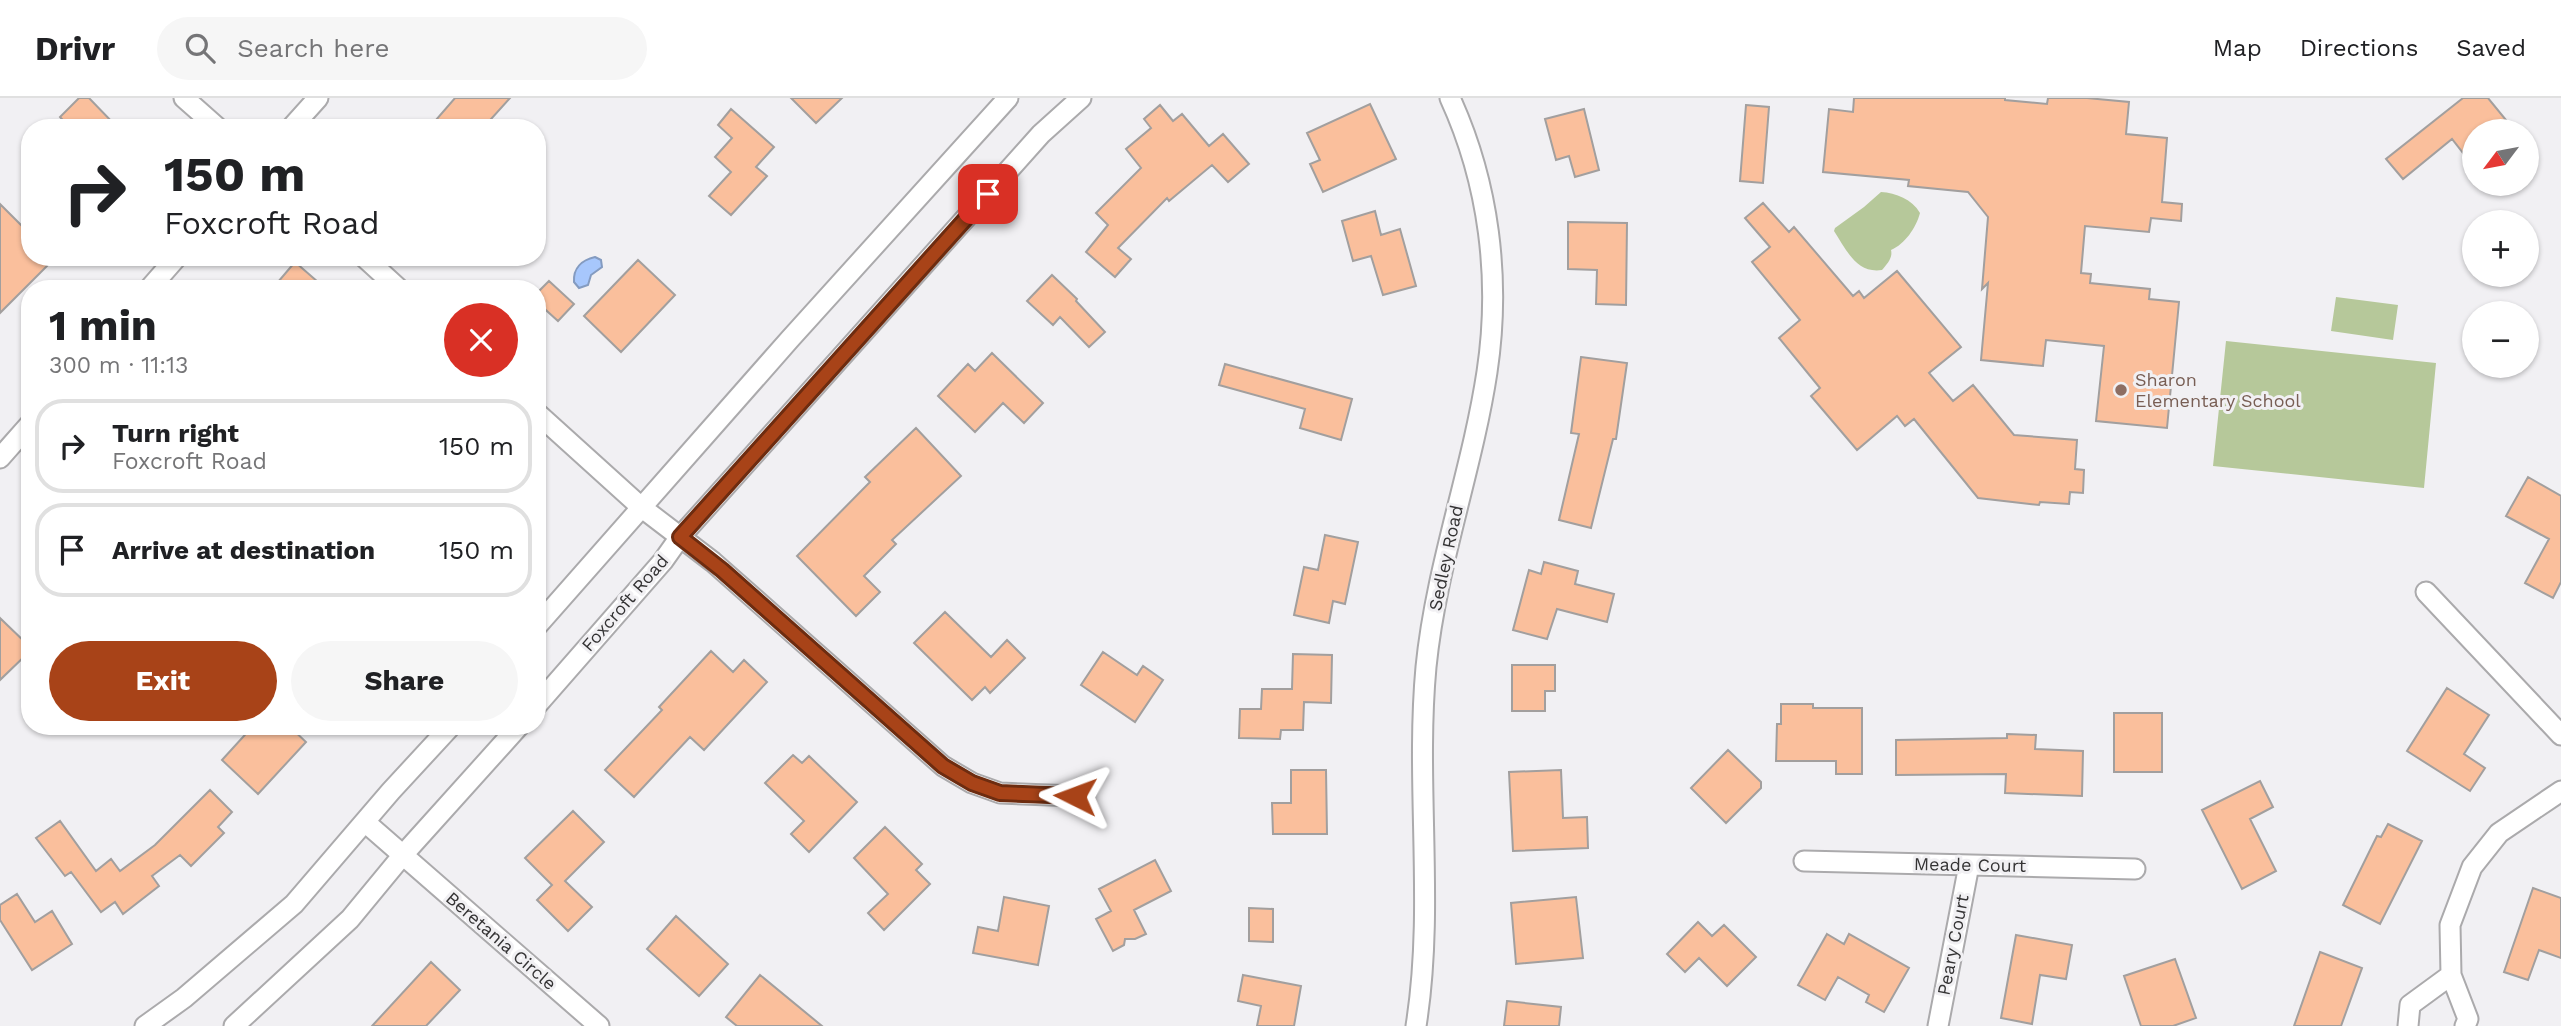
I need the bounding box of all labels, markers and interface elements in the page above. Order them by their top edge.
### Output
search box [157,17,647,80]
text: Drivr [35,29,115,68]
icon: search [181,29,219,67]
text: Search here [237,33,390,63]
text: Map [2213,34,2262,62]
text: Directions [2300,34,2418,62]
text: Saved [2456,34,2526,62]
north arrow [2462,119,2539,196]
map controls [2462,119,2539,378]
text: 150 m [164,145,305,203]
icon: right [49,147,140,238]
pin [958,164,1018,224]
icon: arrive [969,175,1007,213]
text: Foxcroft Road [164,204,380,242]
button: + [2462,210,2539,287]
text: 1 min [49,301,157,350]
button: − [2462,301,2539,378]
button: close [444,303,518,377]
text: 300 m · 11:13 [49,352,188,379]
place label: Sharon Elementary School [2135,369,2301,411]
marker: Sharon Elementary School [2113,382,2129,398]
text: Turn right [112,418,239,448]
icon: right [53,427,91,465]
text: 150 m [439,431,514,461]
text: Foxcroft Road [112,448,267,475]
street label: Sedley Road [1424,503,1467,613]
icon: arrive [53,531,91,569]
text: Arrive at destination [112,535,375,565]
text: 150 m [439,535,514,565]
street label: Foxcroft Road [577,550,672,655]
button: Exit [49,641,277,721]
button: Share [291,641,518,721]
position arrow [1038,759,1112,833]
street label: Meade Court [1914,853,2027,876]
street label: Beretania Circle [442,887,561,994]
street label: Peary Court [1932,892,1973,997]

